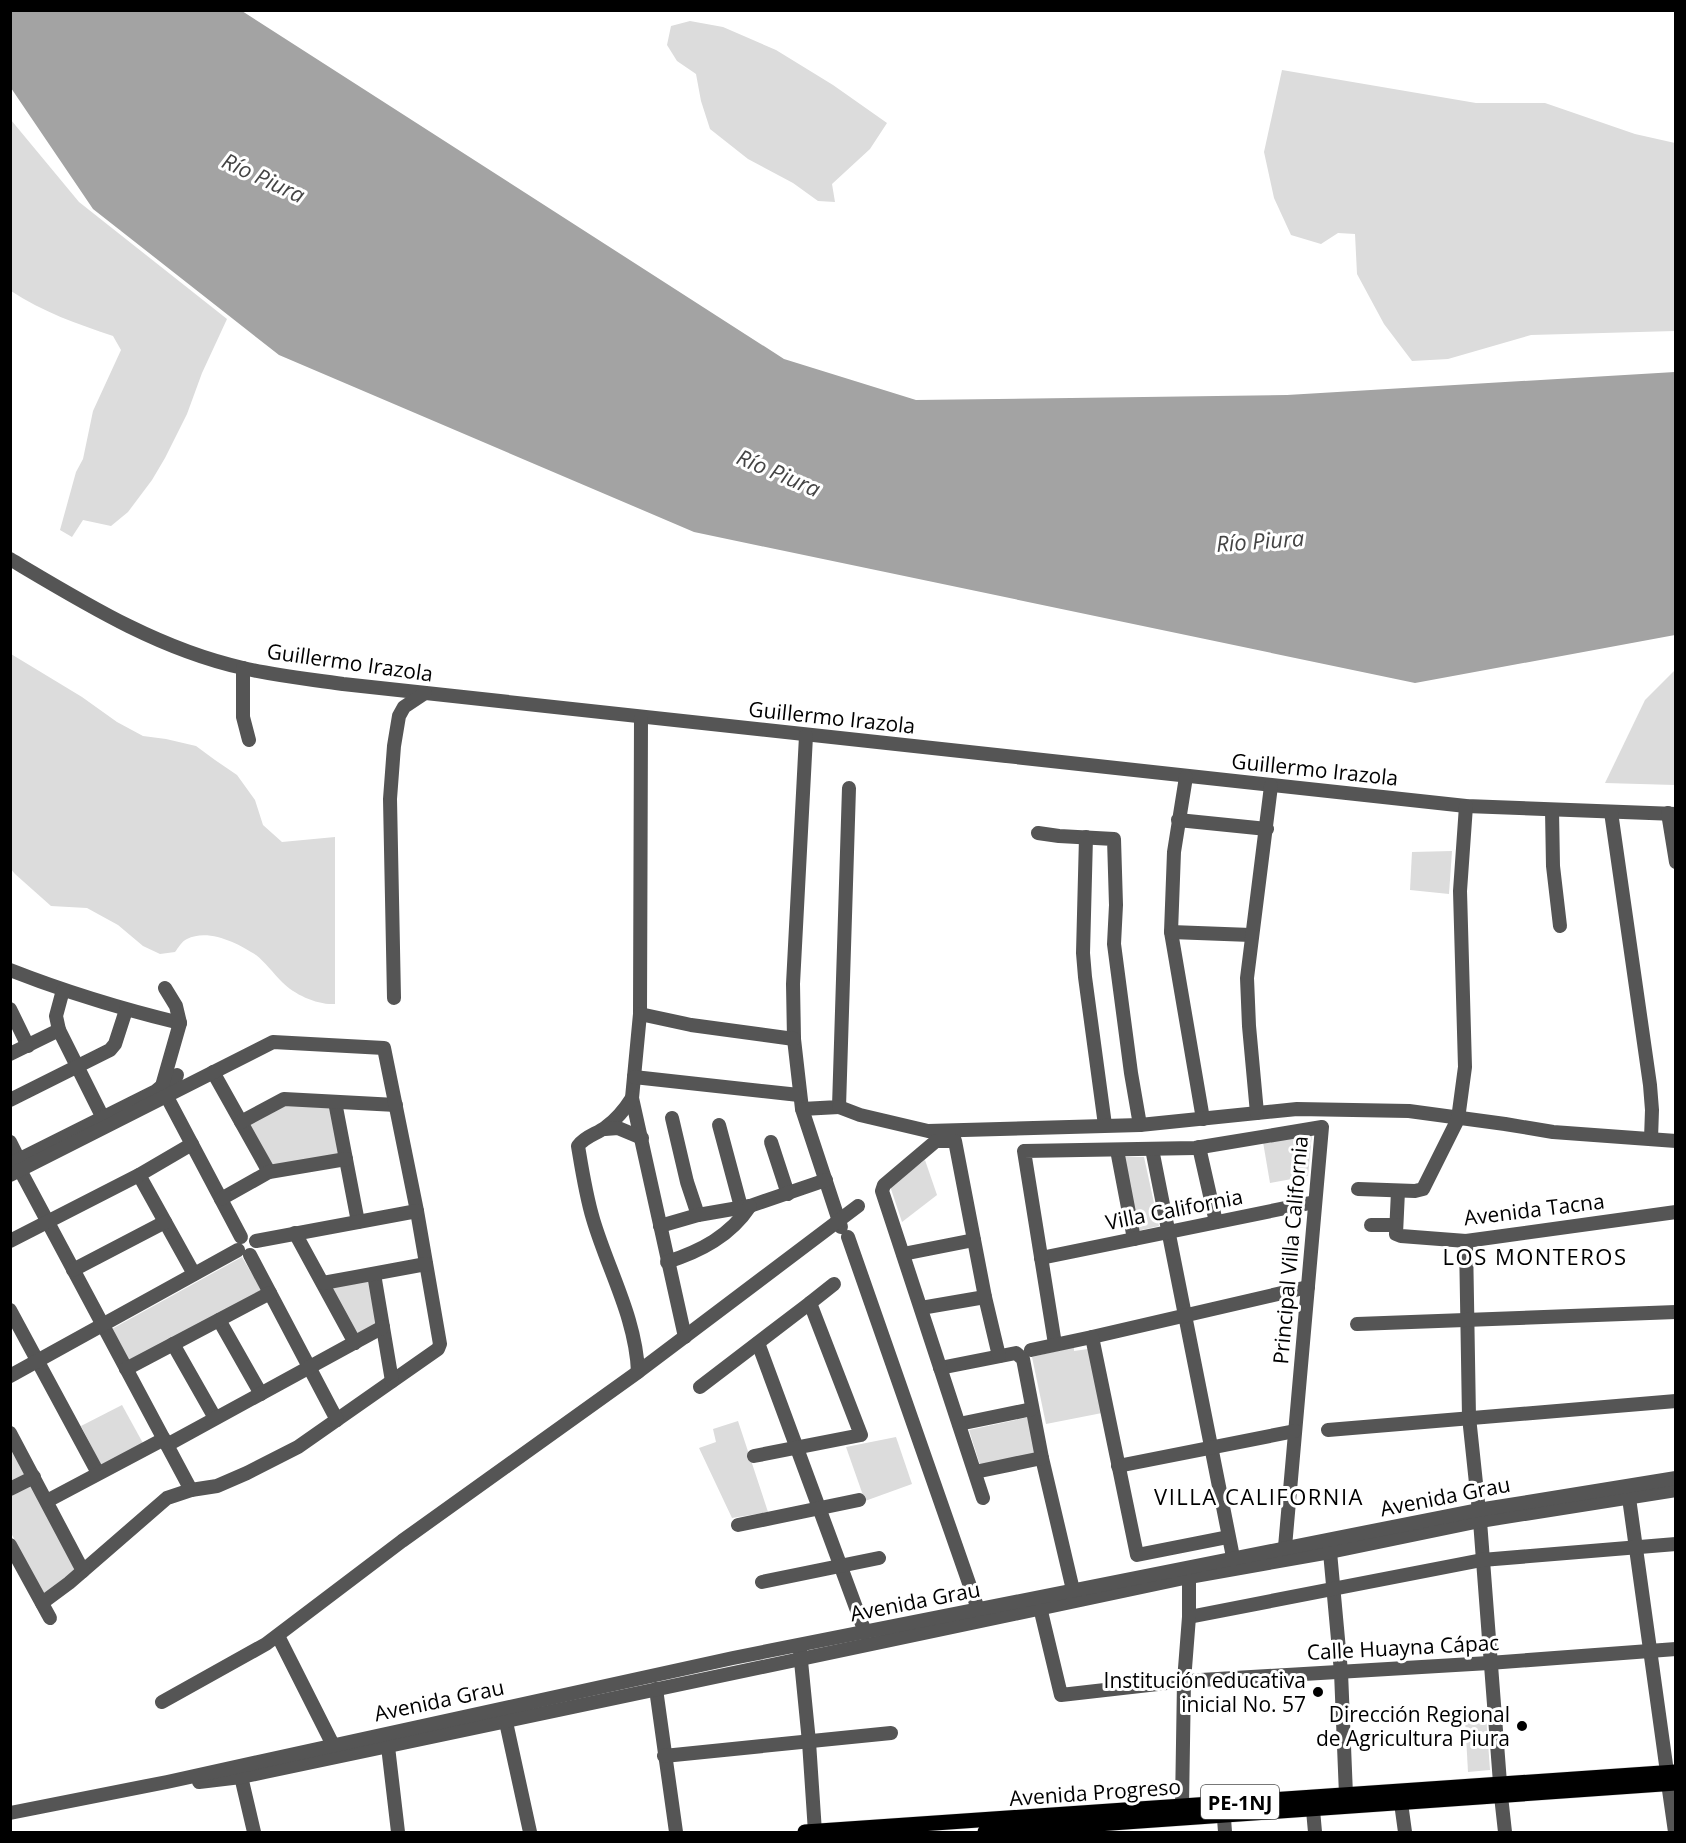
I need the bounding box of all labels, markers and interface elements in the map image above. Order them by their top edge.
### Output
water label: Río Piura [218,145,310,209]
water label: Río Piura [733,441,825,503]
water label: Río Piura [1215,522,1305,558]
street label: Guillermo Irazola [265,636,435,688]
street label: Guillermo Irazola [747,694,917,740]
street label: Guillermo Irazola [1230,746,1400,792]
street label: Principal Villa California [1266,1135,1314,1365]
street label: Villa California [1103,1182,1245,1236]
street label: Avenida Tacna [1462,1186,1606,1232]
district label: LOS MONTEROS [1443,1241,1627,1271]
street label: Avenida Grau [1377,1470,1513,1522]
district label: VILLA CALIFORNIA [1154,1481,1364,1511]
street label: Avenida Grau [847,1575,983,1627]
street label: Calle Huayna Cápac [1306,1628,1500,1666]
place label: Institución educativa inicial No. 57 [1104,1666,1306,1718]
street label: Avenida Grau [371,1673,507,1727]
marker: Institución educativa inicial No. 57 [1311,1685,1325,1699]
place label: Dirección Regional de Agricultura Piura [1316,1700,1510,1752]
marker: Dirección Regional de Agricultura Piura [1515,1719,1529,1733]
street label: Avenida Progreso [1008,1772,1182,1812]
road number: PE-1NJ [1201,1785,1279,1819]

